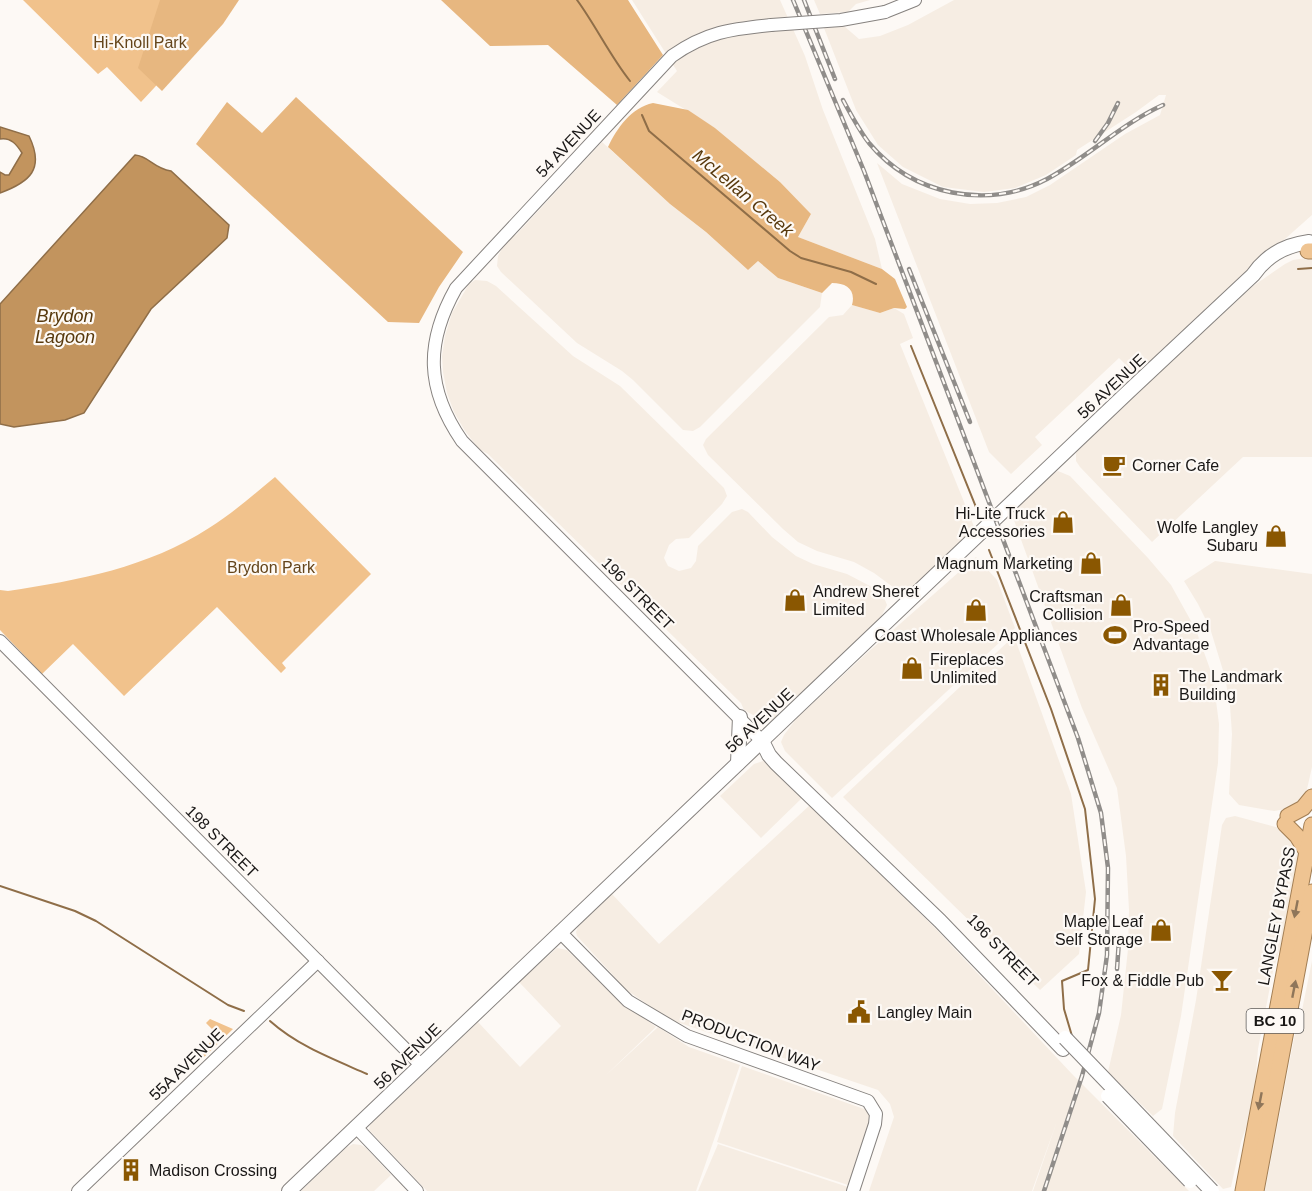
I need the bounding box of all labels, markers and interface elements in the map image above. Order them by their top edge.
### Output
park label: Hi-Knoll Park [93,34,188,51]
street label: 54 AVENUE [533,106,604,181]
water label: McLellan Creek [689,145,798,241]
water label: Brydon Lagoon [35,306,95,347]
street label: 56 AVENUE [1074,351,1149,422]
cafe icon: Corner Cafe [1101,452,1127,478]
place label: Corner Cafe [1132,457,1219,474]
place label: Hi-Lite Truck Accessories [955,505,1046,540]
shop icon: Hi-Lite Truck Accessories [1050,509,1076,535]
place label: Wolfe Langley Subaru [1157,519,1258,554]
shop icon: Wolfe Langley Subaru [1263,523,1289,549]
shop icon: Magnum Marketing [1078,550,1104,576]
street label: 196 STREET [598,554,677,633]
place label: Magnum Marketing [936,555,1073,572]
park label: Brydon Park [227,559,316,576]
place label: Andrew Sheret Limited [813,583,919,618]
shop icon: Andrew Sheret Limited [782,587,808,613]
place label: Craftsman Collision [1029,588,1103,623]
shop icon: Craftsman Collision [1108,592,1134,618]
shop icon: Coast Wholesale Appliances [963,597,989,623]
place label: Pro-Speed Advantage [1133,618,1210,653]
sports icon: Pro-Speed Advantage [1102,622,1128,648]
place label: Coast Wholesale Appliances [875,627,1077,644]
place label: Fireplaces Unlimited [930,651,1004,686]
shop icon: Fireplaces Unlimited [899,655,925,681]
place label: The Landmark Building [1179,668,1283,703]
building icon: The Landmark Building [1148,672,1174,698]
street label: 56 AVENUE [722,685,797,756]
street label: 198 STREET [182,802,261,881]
street label: LANGLEY BYPASS [1255,845,1298,987]
one-way arrow [1291,900,1300,919]
street label: 196 STREET [964,911,1042,990]
place label: Maple Leaf Self Storage [1055,913,1144,948]
shop icon: Maple Leaf Self Storage [1148,917,1174,943]
bar icon: Fox & Fiddle Pub [1209,967,1235,993]
place label: Fox & Fiddle Pub [1081,972,1204,989]
one-way arrow [1290,979,1299,998]
public building icon: Langley Main [846,999,872,1025]
place label: Langley Main [877,1004,972,1021]
street label: PRODUCTION WAY [679,1006,823,1075]
road number: BC 10 [1246,1009,1304,1033]
street label: 56 AVENUE [371,1020,444,1092]
street label: 55A AVENUE [146,1025,227,1104]
one-way arrow [1255,1092,1264,1111]
building icon: Madison Crossing [118,1157,144,1183]
place label: Madison Crossing [149,1162,277,1179]

